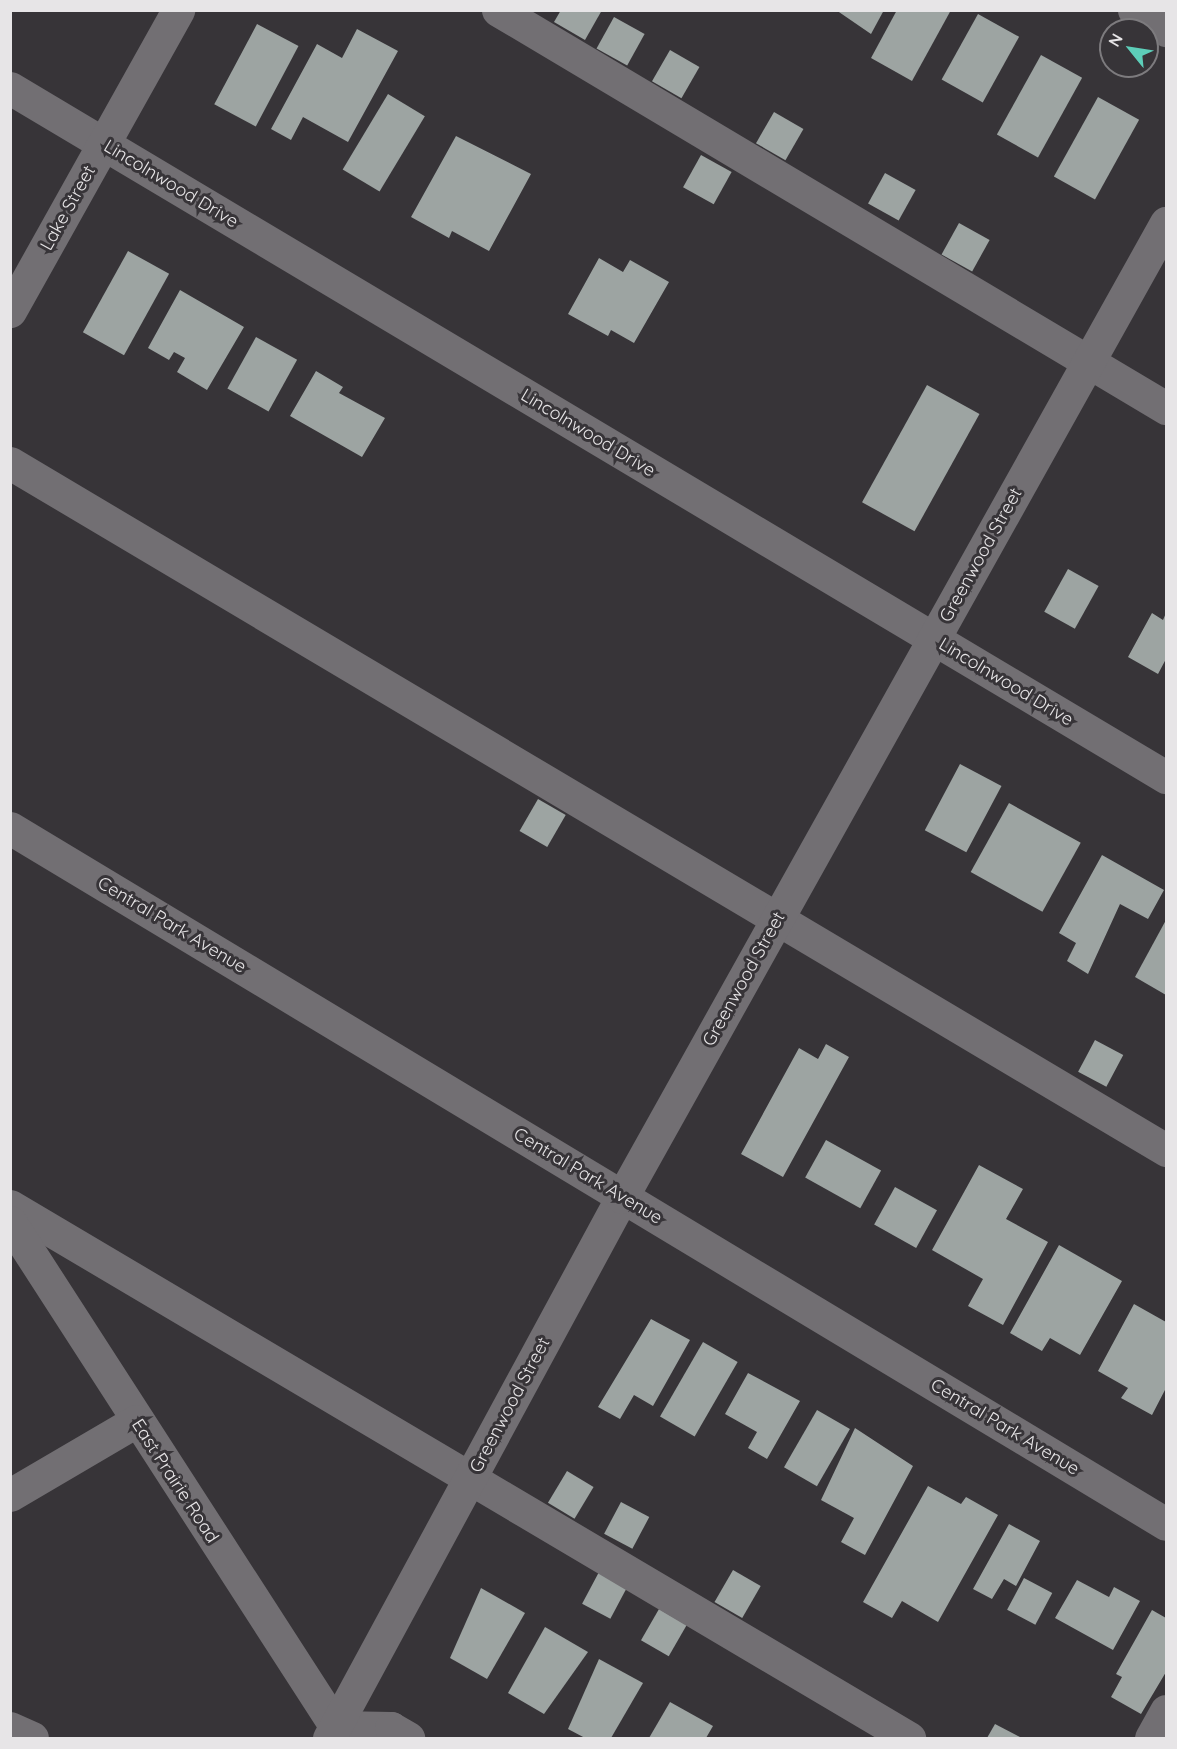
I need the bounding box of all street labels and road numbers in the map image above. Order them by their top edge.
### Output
street label: Lincolnwood Drive [100,135,242,233]
street label: Lake Street [36,162,100,254]
street label: Lincolnwood Drive [517,384,659,482]
street label: Greenwood Street [935,484,1027,626]
street label: Lincolnwood Drive [935,633,1077,731]
street label: Central Park Avenue [94,872,250,978]
street label: Greenwood Street [698,908,790,1050]
street label: Central Park Avenue [510,1123,666,1229]
street label: Greenwood Street [465,1334,555,1476]
street label: Central Park Avenue [927,1374,1083,1480]
street label: East Prairie Road [127,1415,223,1547]

